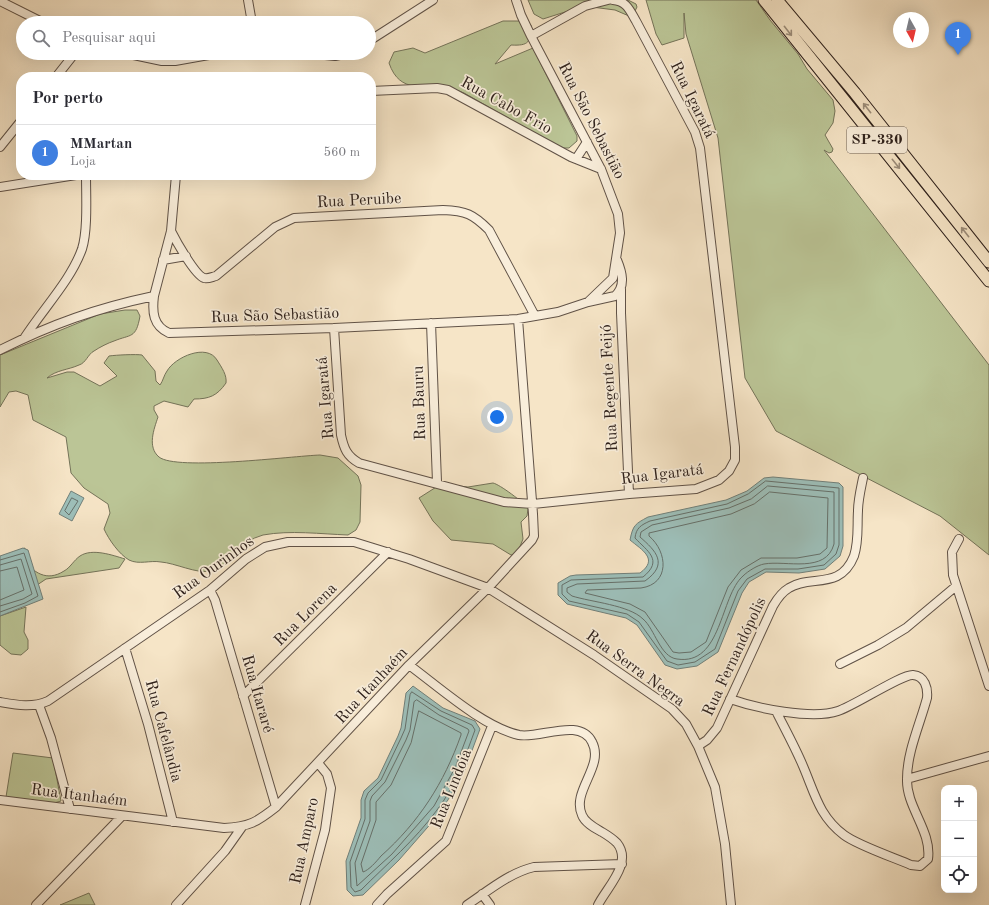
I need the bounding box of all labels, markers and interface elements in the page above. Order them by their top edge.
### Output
north arrow [893,12,929,48]
search box [16,16,376,60]
pin: 1 [945,22,971,55]
one-way arrow [783,25,792,36]
icon: search [30,27,52,49]
text: Pesquisar aqui [62,31,156,46]
street label: Rua Igaratá [667,59,717,141]
street label: Rua São Sebastião [555,60,627,182]
street label: Rua Cabo Frio [458,74,554,138]
text: Por perto [32,90,103,107]
one-way arrow [863,102,871,113]
road number: SP-330 [847,127,907,153]
text: MMartan [70,137,132,152]
text: 1 [41,146,49,159]
text: 560 m [323,146,360,159]
text: Loja [70,155,96,168]
one-way arrow [892,159,901,169]
street label: Rua Peruibe [316,191,402,211]
one-way arrow [961,226,969,237]
street label: Rua São Sebastião [210,306,340,326]
street label: Rua Regente Feijó [599,324,621,452]
street label: Rua Igaratá [314,356,338,440]
street label: Rua Bauru [411,365,429,441]
your location [487,407,507,427]
street label: Rua Igaratá [620,462,704,488]
street label: Rua Ourinhos [171,534,257,602]
street label: Rua Lorena [272,580,341,649]
street label: Rua Fernandópolis [700,595,770,719]
street label: Rua Serra Negra [583,628,687,710]
street label: Rua Itanhaém [333,645,411,727]
street label: Rua Itararé [238,653,276,735]
street label: Rua Cafelândia [142,678,184,784]
street label: Rua Lindoia [429,747,475,831]
street label: Rua Itanhaém [30,782,129,810]
map controls [941,785,977,893]
button: + [941,785,977,821]
street label: Rua Amparo [288,796,322,886]
button: − [941,821,977,857]
button: locate [941,857,977,893]

